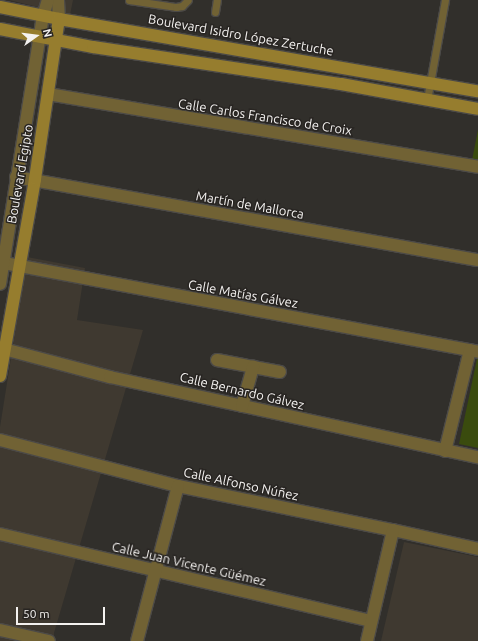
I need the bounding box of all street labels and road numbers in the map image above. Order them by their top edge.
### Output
street label: Boulevard Isidro López Zertuche [147,11,335,59]
street label: Calle Carlos Francisco de Croix [177,96,353,138]
street label: Boulevard Egipto [4,123,36,225]
street label: Martín de Mallorca [195,188,305,222]
street label: Calle Matías Gálvez [187,277,299,311]
street label: Calle Bernardo Gálvez [178,369,306,413]
street label: Calle Alfonso Núñez [182,464,300,504]
street label: Calle Juan Vicente Güémez [110,539,268,589]

